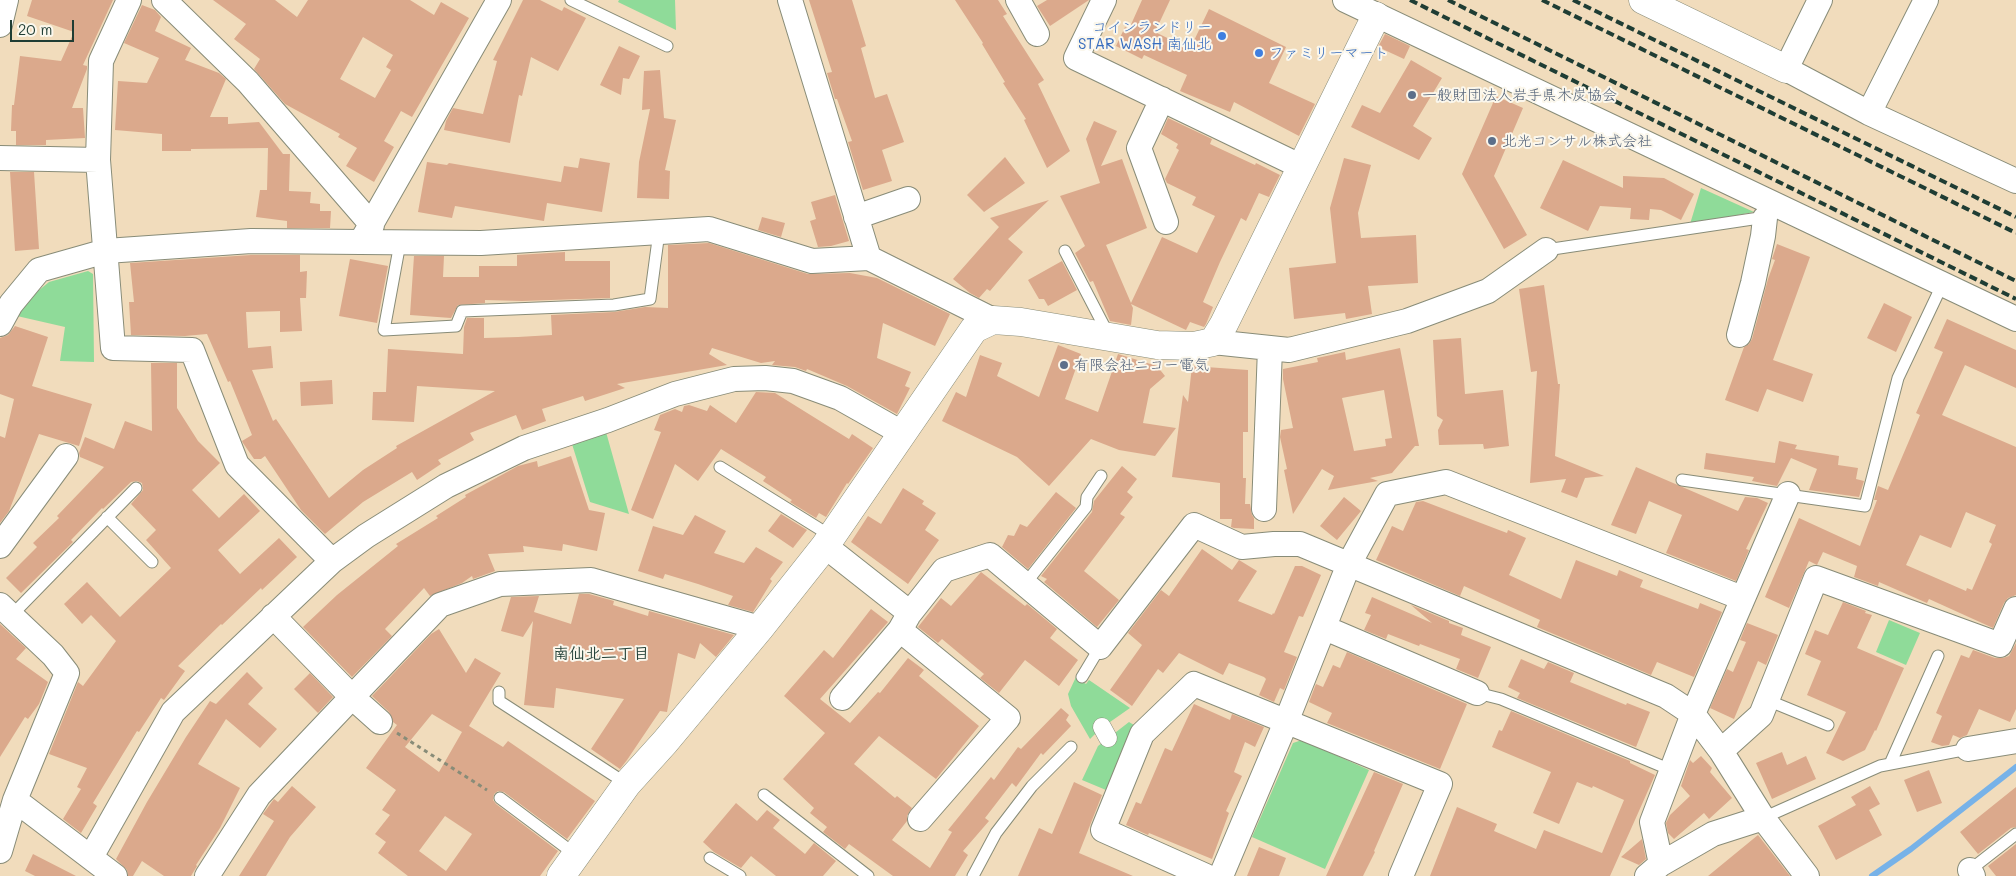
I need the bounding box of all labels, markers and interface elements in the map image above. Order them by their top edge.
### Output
scale bar [12,10,76,42]
place label: コインランドリー STAR WASH 南仙北 [1078,18,1212,53]
text: 20 m [18,19,52,39]
marker: コインランドリー STAR WASH 南仙北 [1216,30,1228,42]
place label: ファミリーマート [1269,44,1389,62]
marker: ファミリーマート [1253,47,1265,59]
place label: 一般財団法人岩手県木炭協会 [1422,86,1617,104]
marker: 一般財団法人岩手県木炭協会 [1406,89,1418,101]
place label: 北光コンサル株式会社 [1502,132,1652,150]
marker: 北光コンサル株式会社 [1486,135,1498,147]
place label: 有限会社ニコー電気 [1074,356,1209,374]
marker: 有限会社ニコー電気 [1058,359,1070,371]
district label: 南仙北二丁目 [553,644,649,664]

